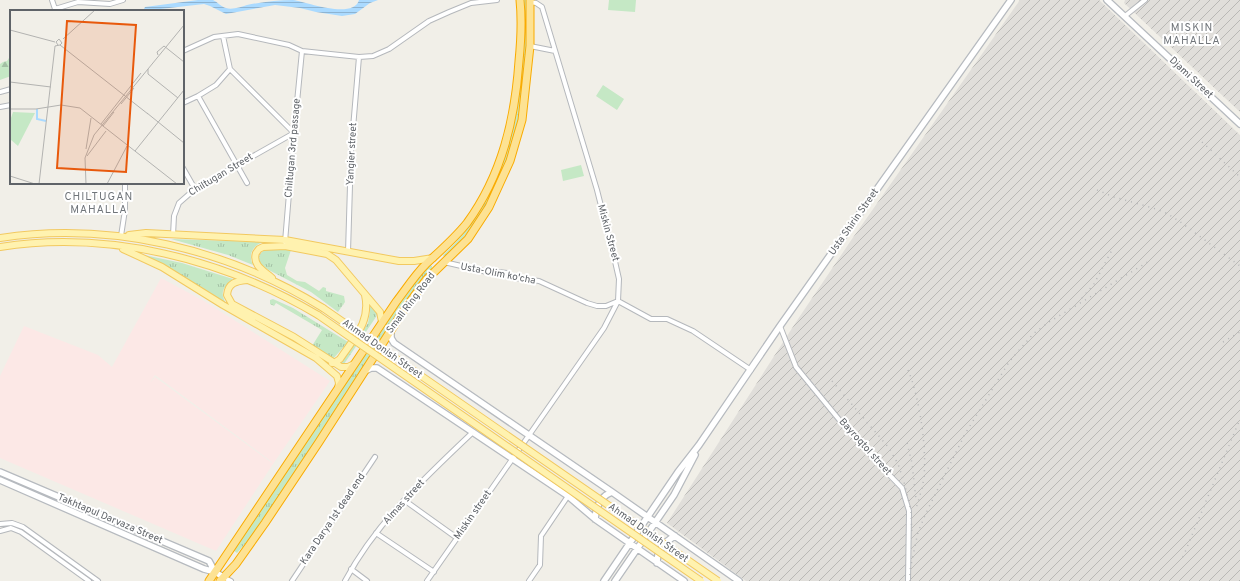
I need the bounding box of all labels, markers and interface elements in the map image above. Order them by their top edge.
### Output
inset map [10,10,184,184]
district label: MISKIN MAHALLA [1163,21,1221,48]
street label: Djami Street [1166,54,1216,102]
street label: Chiltugan 3rd passage [282,98,304,198]
street label: Yangier street [344,122,360,186]
street label: Chiltugan Street [186,151,256,199]
street label: Usta Shirin Street [826,186,882,258]
district label: CHILTUGАN MAHALLA [65,190,133,217]
street label: Miskin Street [594,203,622,263]
street label: Usta-Olim ko'cha [459,260,537,288]
street label: Small Ring Road [384,270,438,336]
street label: Ahmad Donish Street [339,316,425,382]
street label: Bayroqtol street [836,416,894,479]
street label: Kаra Darya 1st dead end [298,471,368,567]
street label: Almas street [380,477,428,527]
street label: Miskin street [451,488,495,542]
street label: Takhtapul Darvaza Street [55,491,165,547]
street label: Ahmad Donish Street [605,500,691,566]

